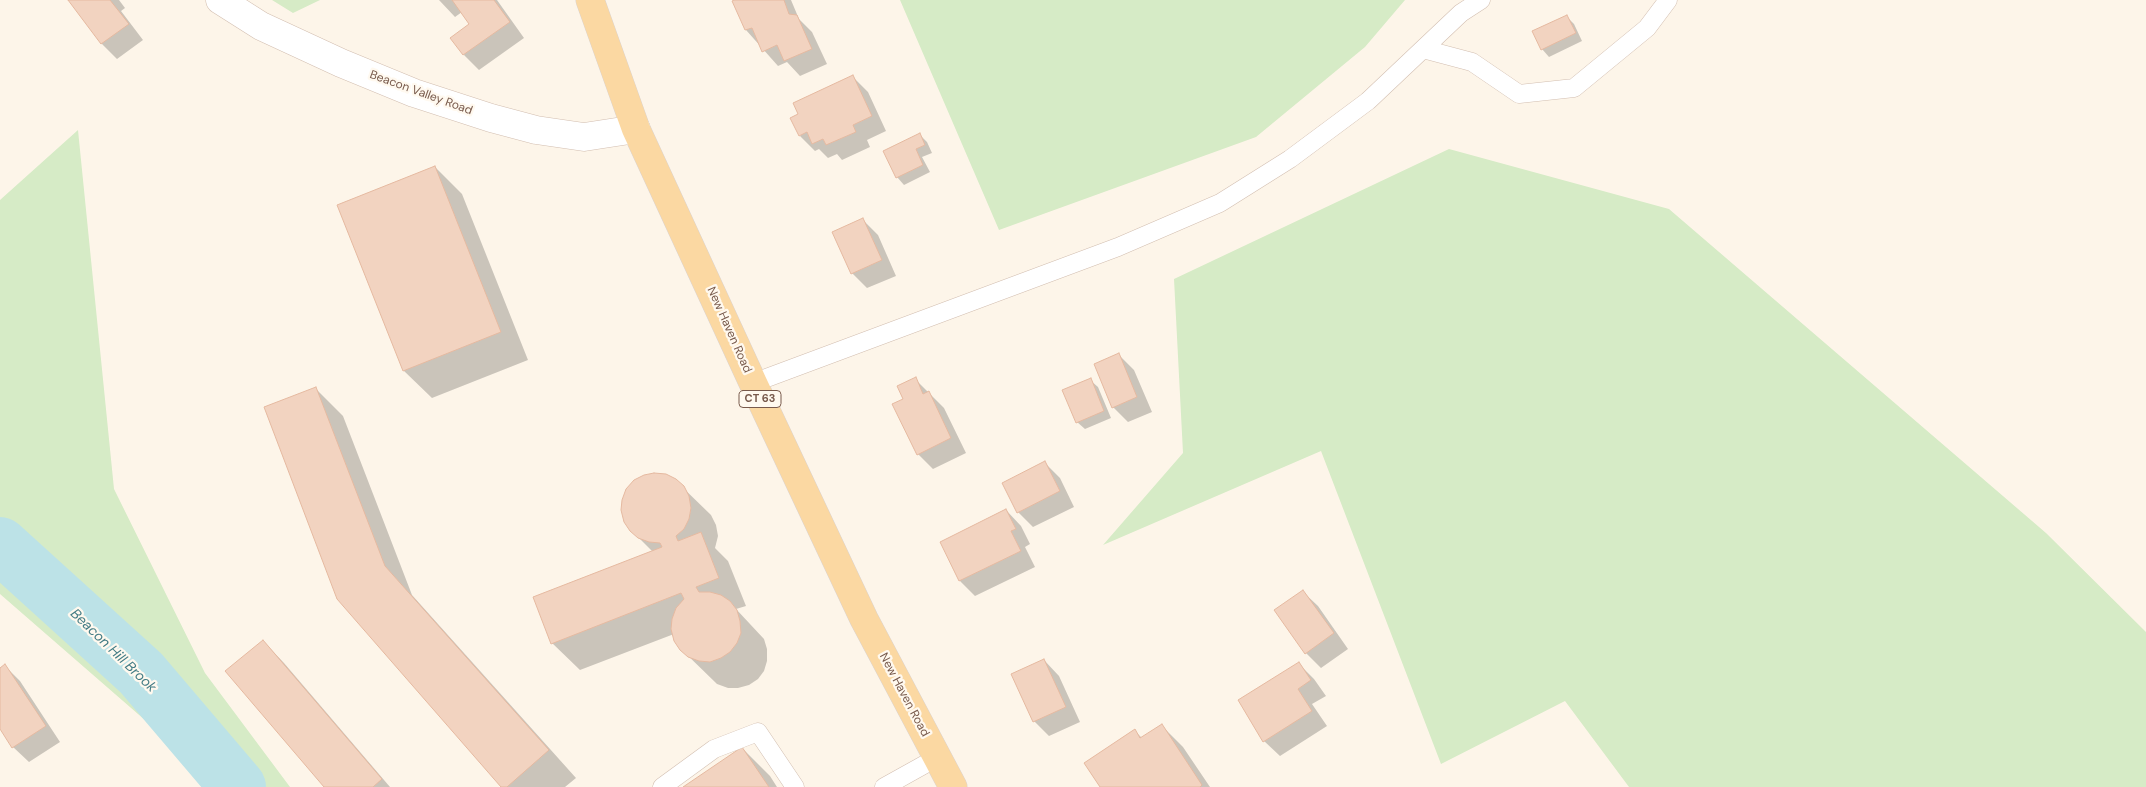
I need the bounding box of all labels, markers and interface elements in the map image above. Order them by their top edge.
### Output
street label: Beacon Valley Road [368,68,474,118]
street label: New Haven Road [704,285,754,375]
road number: CT 63 [739,390,781,408]
water label: Beacon Hill Brook [67,606,159,696]
street label: New Haven Road [876,651,932,739]

